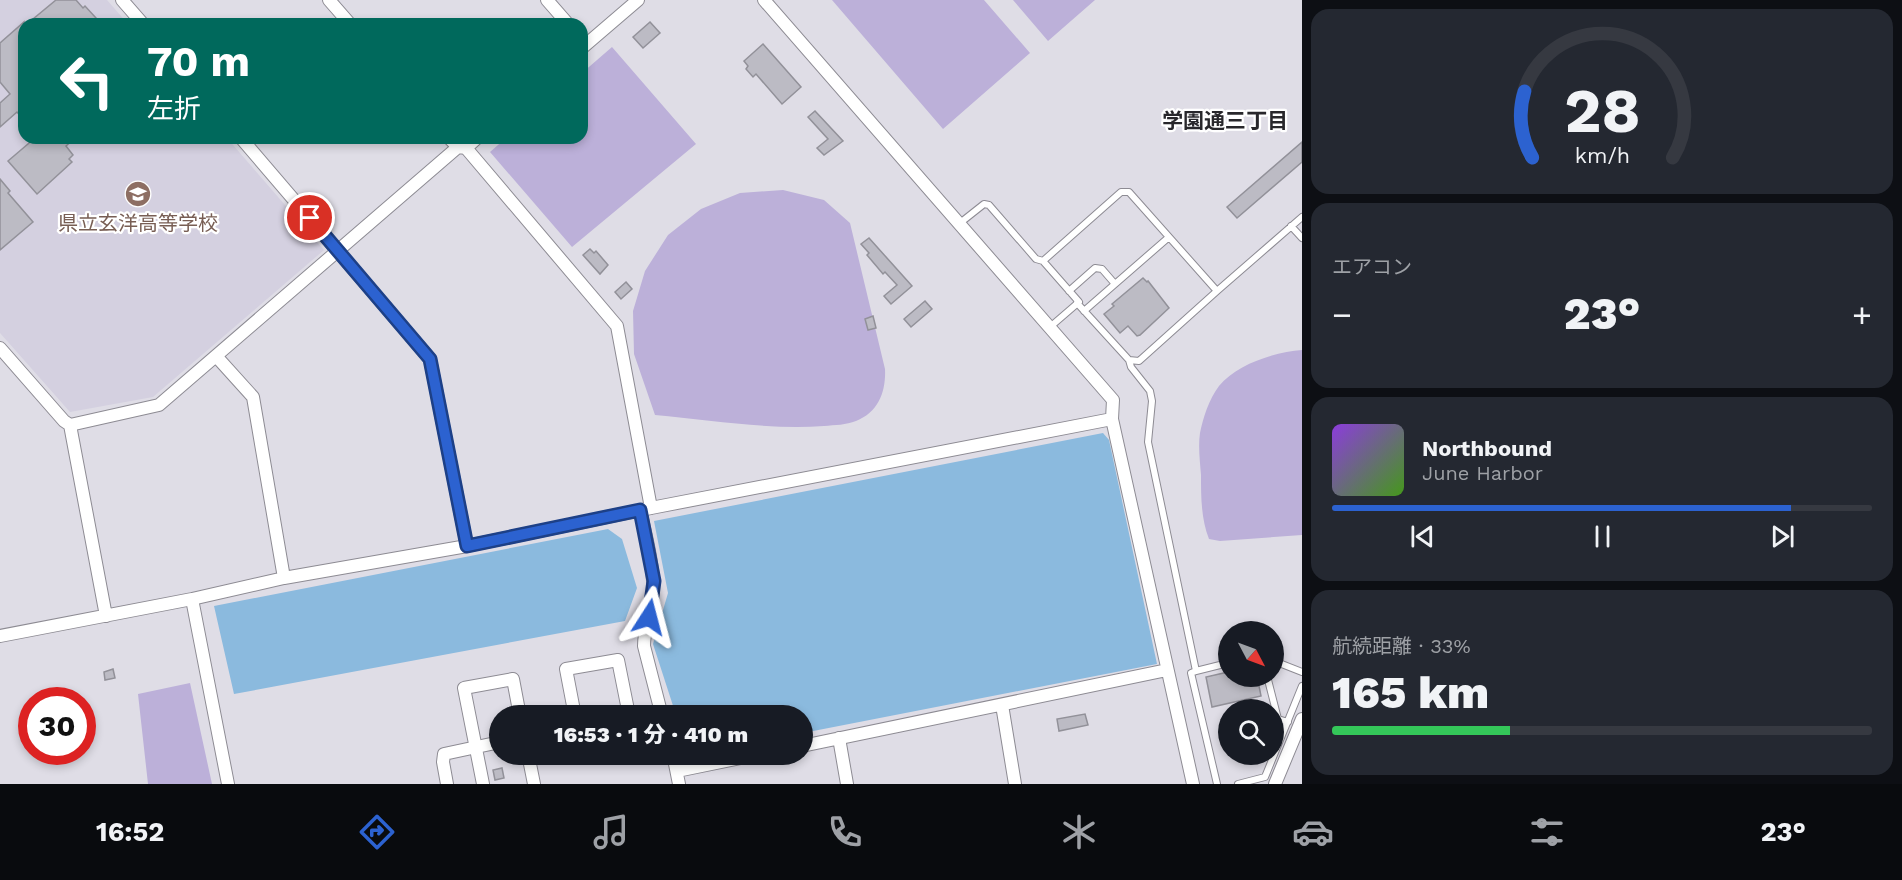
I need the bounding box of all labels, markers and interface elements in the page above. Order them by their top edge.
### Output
text: 70 m [147,37,250,86]
icon: left [48,42,126,120]
text: 28 [1564,75,1640,148]
text: 左折 [147,93,201,125]
district label: 学園通三丁目 [1162,108,1288,133]
text: km/h [1574,144,1630,169]
school or university icon: 県立玄洋高等学校 [123,179,153,209]
pin [284,192,335,243]
icon: arrive [293,201,326,234]
place label: 県立玄洋高等学校 [58,211,218,235]
text: エアコン [1332,255,1412,279]
text: 23° [1564,287,1640,340]
text: − [1332,295,1352,334]
text: + [1852,295,1872,334]
text: Northbound [1422,436,1552,461]
text: June Harbor [1422,461,1543,485]
icon: previous [1406,520,1439,553]
icon: pause [1586,520,1619,553]
icon: next [1766,520,1799,553]
position arrow [617,585,681,649]
north arrow [1218,621,1284,687]
map controls [1218,621,1284,765]
text: 航続距離 · 33% [1332,634,1471,658]
text: 165 km [1332,666,1489,719]
speed limit sign: 30 [18,687,96,765]
button: search [1218,699,1284,765]
text: 16:53 · 1 分 · 410 m [554,722,748,747]
icon: directions [356,811,398,853]
icon: music [590,811,632,853]
icon: phone [824,811,866,853]
icon: climate [1058,811,1100,853]
icon: car [1292,811,1334,853]
icon: filters [1526,811,1568,853]
text: 16:52 [96,816,164,848]
text: 23° [1761,816,1806,848]

